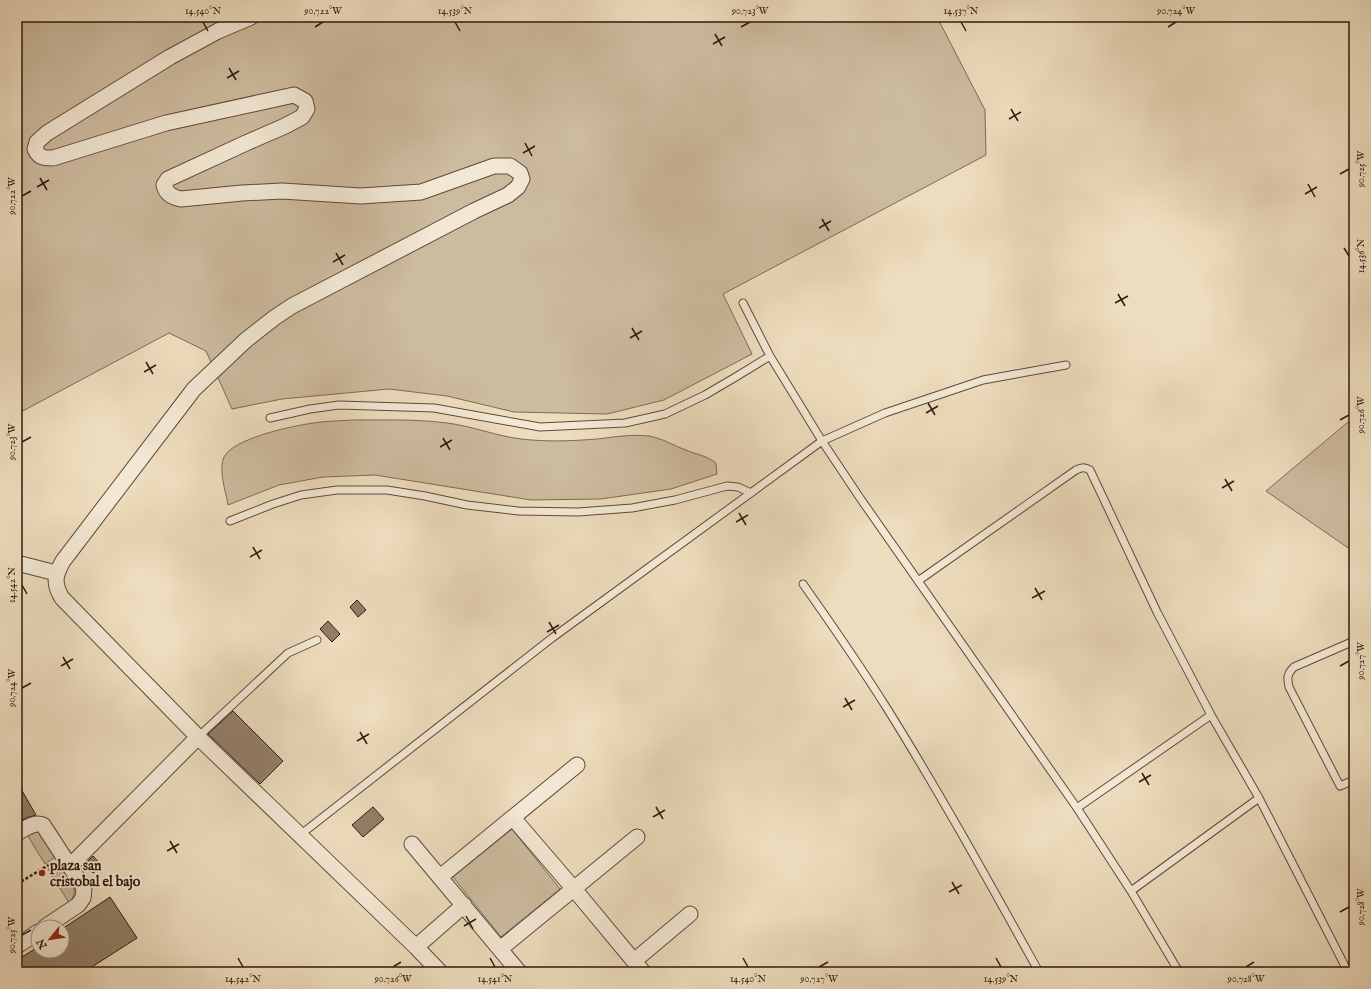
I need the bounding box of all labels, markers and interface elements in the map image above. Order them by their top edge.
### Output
text: 14.540°N [185,5,221,18]
text: 90.722°W [303,5,342,18]
text: 14.539°N [438,5,473,18]
text: 90.723°W [731,5,769,18]
text: 14.537°N [944,5,979,18]
text: 90.724°W [1156,5,1195,18]
text: 90.725°W [1355,150,1368,188]
text: 90.722°W [6,177,19,216]
text: 14.536°N [1355,238,1368,273]
text: 90.726°W [1355,396,1368,435]
text: 90.723°W [6,423,19,461]
text: 14.542°N [6,567,19,603]
text: 90.727°W [1355,642,1368,681]
text: 90.724°W [6,669,19,708]
place label: plaza san cristobal el bajo [49,857,141,891]
marker: plaza san cristobal el bajo [37,868,47,878]
text: 90.728°W [1355,888,1368,926]
text: 90.725°W [6,916,19,954]
north arrow [30,919,70,959]
text: N [34,935,51,952]
text: 14.542°N [225,973,261,986]
text: 90.726°W [373,973,412,986]
text: 14.541°N [477,973,513,986]
text: 14.540°N [730,973,766,986]
text: 90.727°W [799,973,838,986]
text: 14.539°N [984,973,1019,986]
text: 90.728°W [1227,973,1265,986]

